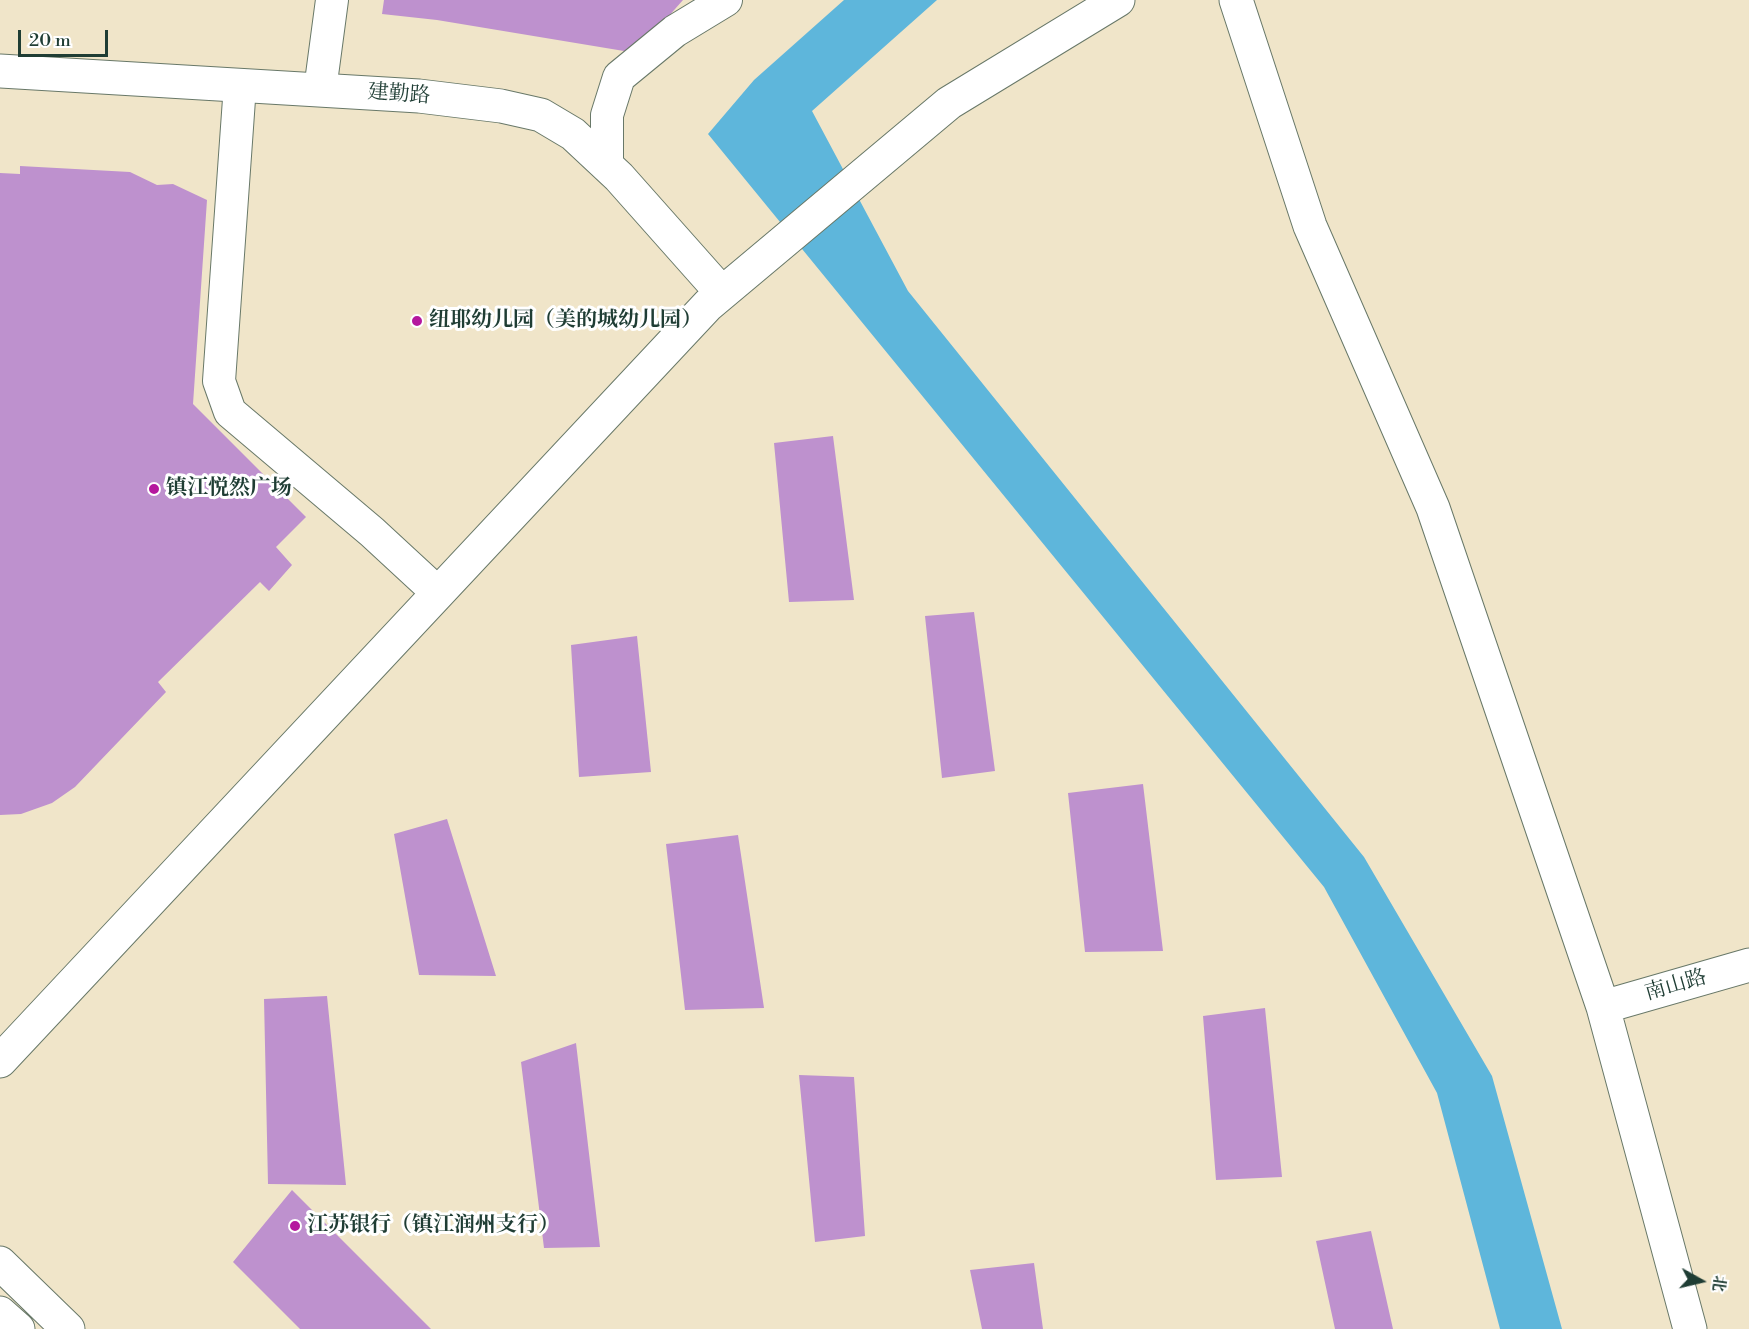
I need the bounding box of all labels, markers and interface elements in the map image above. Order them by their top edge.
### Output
scale bar [21,18,111,56]
text: 20 m [29,29,71,52]
street label: 建勤路 [367,80,431,110]
place label: 纽耶幼儿园（美的城幼儿园） [429,308,702,334]
marker: 纽耶幼儿园（美的城幼儿园） [410,314,424,328]
place label: 镇江悦然广场 [166,476,292,502]
marker: 镇江悦然广场 [147,482,161,496]
street label: 南山路 [1642,965,1710,1007]
place label: 江苏银行（镇江润州支行） [307,1213,559,1239]
marker: 江苏银行（镇江润州支行） [288,1219,302,1233]
north arrow [1671,1251,1731,1311]
text: 北 [1708,1274,1730,1293]

